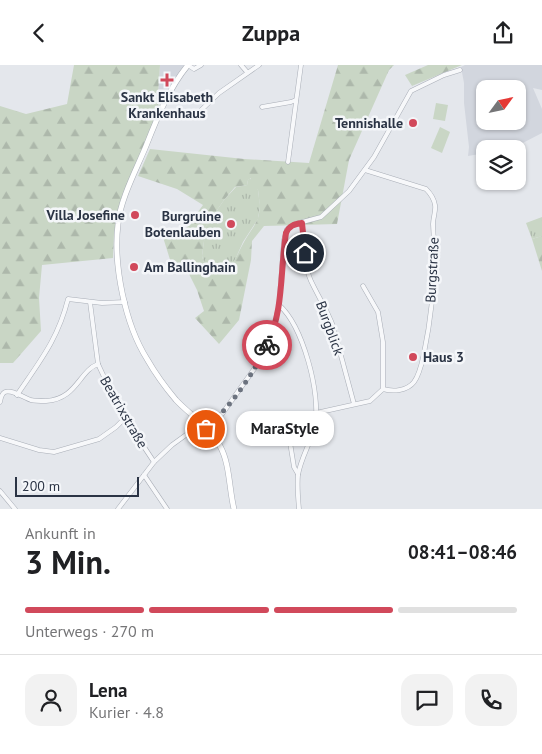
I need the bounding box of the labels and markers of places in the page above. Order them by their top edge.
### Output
marker: Sankt Elisabeth Krankenhaus [160,73,174,87]
place label: Sankt Elisabeth Krankenhaus [121,88,213,122]
place label: Tennishalle [335,114,403,132]
marker: Tennishalle [407,117,419,129]
place label: Villa Josefine [45,206,125,224]
place label: Burgruine Botenlauben [145,207,221,241]
marker: Villa Josefine [129,209,141,221]
marker: Burgruine Botenlauben [225,218,237,230]
pin [284,232,326,274]
place label: Am Ballinghain [144,258,236,276]
marker: Am Ballinghain [128,261,140,273]
place label: Haus 3 [423,348,464,366]
marker: Haus 3 [407,351,419,363]
pin [185,408,227,450]
callout: MaraStyle [236,411,334,447]

